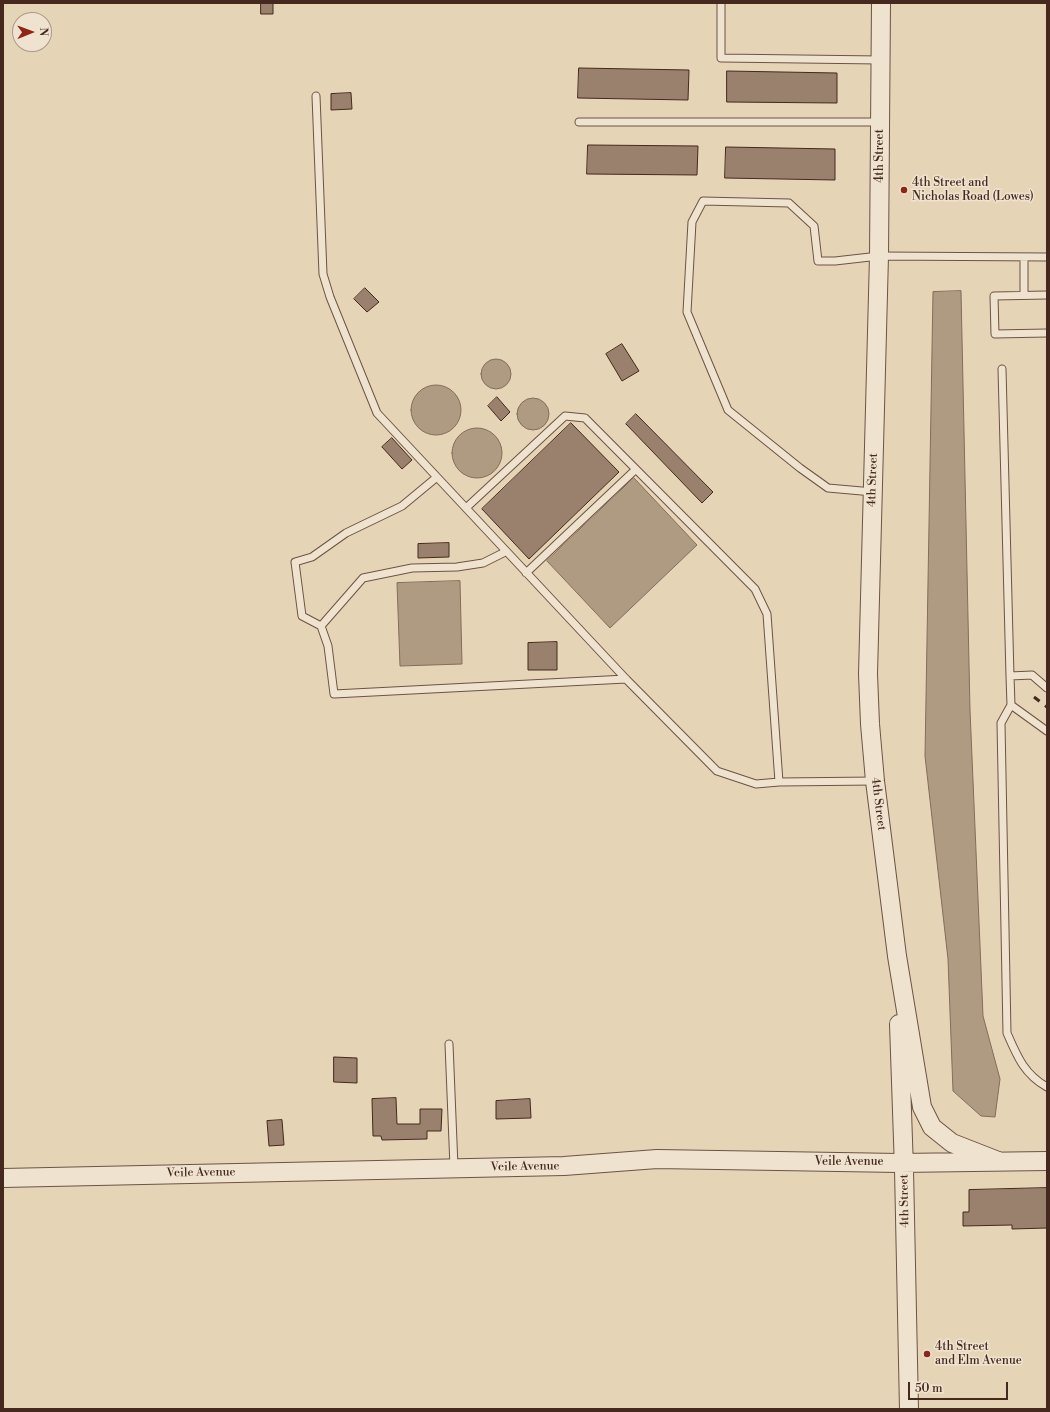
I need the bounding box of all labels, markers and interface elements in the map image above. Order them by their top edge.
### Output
north arrow [12,12,52,52]
text: N [36,27,50,36]
street label: 4th Street [873,129,887,183]
place label: 4th Street and Nicholas Road (Lowes) [912,176,1034,204]
marker: 4th Street and Nicholas Road (Lowes) [899,185,909,195]
street label: 4th Street [865,453,881,507]
street label: 4th Street [868,776,888,832]
street label: Veile Avenue [814,1155,884,1169]
street label: Veile Avenue [490,1159,560,1175]
street label: Veile Avenue [166,1165,236,1181]
street label: 4th Street [897,1174,913,1228]
place label: 4th Street and Elm Avenue [935,1340,1022,1368]
marker: 4th Street and Elm Avenue [922,1349,932,1359]
scale bar [910,1374,1010,1400]
text: 50 m [915,1381,943,1396]

